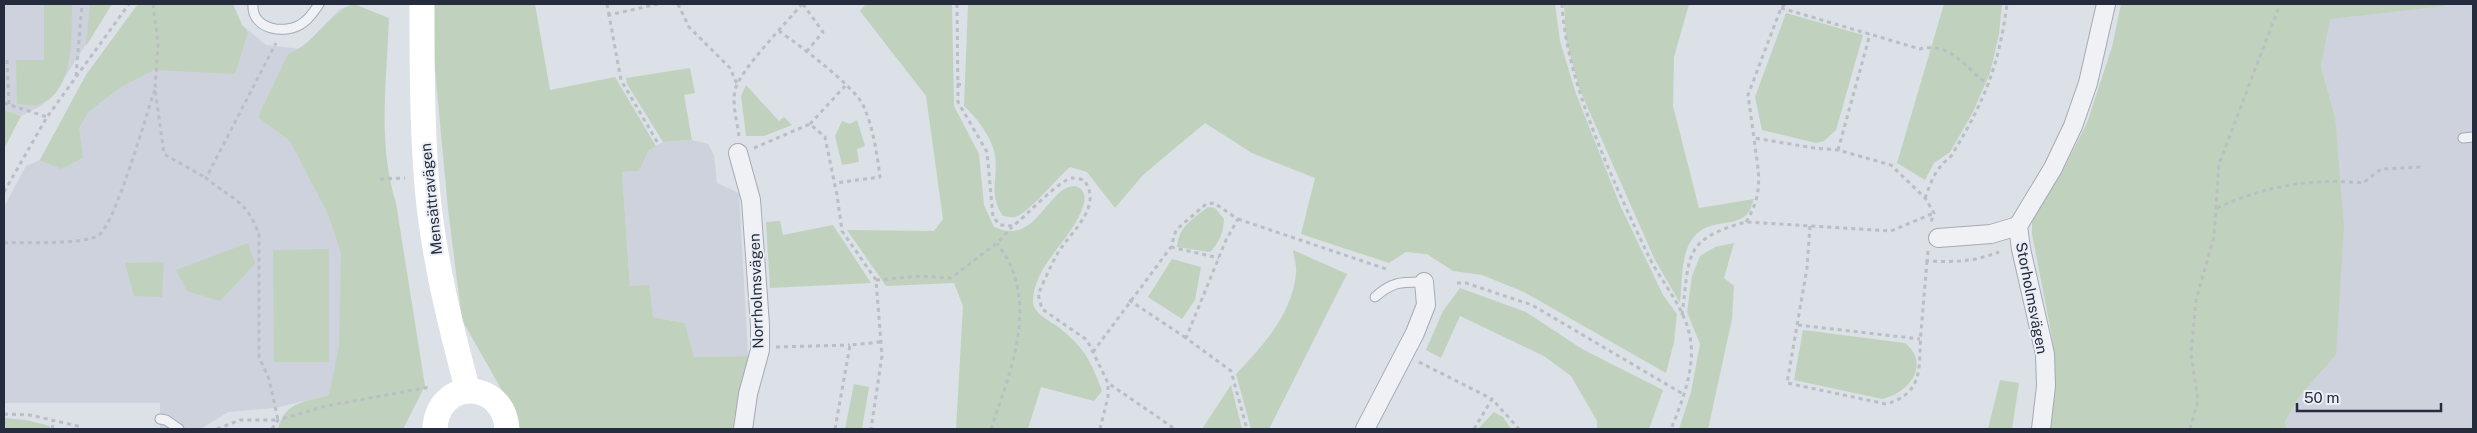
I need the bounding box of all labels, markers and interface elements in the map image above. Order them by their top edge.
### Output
street label: Mensättravägen [417,142,445,256]
street label: Norrholmsvägen [745,233,767,349]
street label: Storholmsvägen [2013,241,2051,355]
scale bar [2297,380,2441,412]
text: 50 m [2304,389,2339,406]

